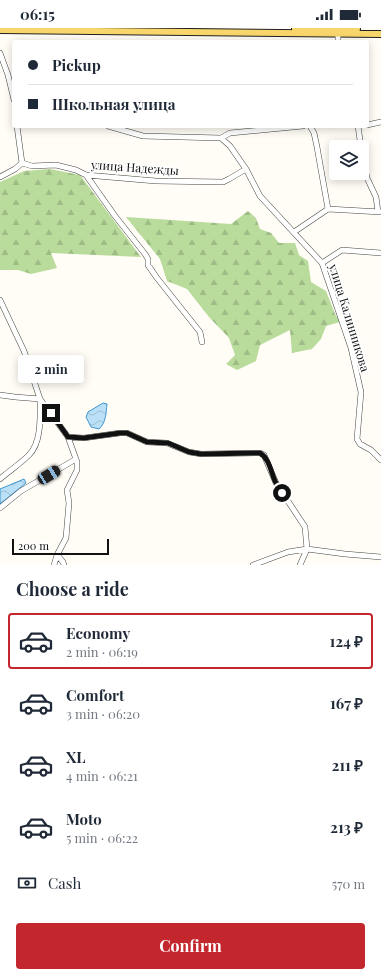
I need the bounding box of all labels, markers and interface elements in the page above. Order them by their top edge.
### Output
text: 06:15 [20,4,55,24]
text: Pickup [52,55,101,75]
text: Школьная улица [52,94,175,114]
map controls [329,140,369,180]
button: layers [329,140,369,180]
street label: улица Надежды [90,156,180,178]
street label: улица Калинникова [326,261,374,373]
callout: 2 min [18,355,84,383]
text: 2 min [34,360,68,377]
route end [42,404,60,422]
car [36,464,62,486]
route start [273,484,291,502]
scale bar [12,537,109,556]
text: 200 m [18,538,49,553]
text: Choose a ride [16,577,129,601]
icon: car [18,623,54,659]
text: Economy [66,623,130,643]
text: 124 ₽ [329,631,363,651]
text: 2 min · 06:19 [66,643,138,660]
icon: car [18,685,54,721]
text: Comfort [66,685,124,705]
text: 167 ₽ [330,693,363,713]
text: 3 min · 06:20 [66,705,140,722]
icon: car [18,747,54,783]
text: XL [66,747,86,767]
text: 211 ₽ [331,755,363,775]
text: 4 min · 06:21 [66,767,138,784]
icon: car [18,809,54,845]
text: Moto [66,809,102,829]
text: 213 ₽ [330,817,363,837]
text: 5 min · 06:22 [66,829,138,846]
icon: cash [16,872,38,894]
text: Cash [48,873,81,893]
text: 570 m [332,875,365,892]
button: Confirm [16,923,365,969]

